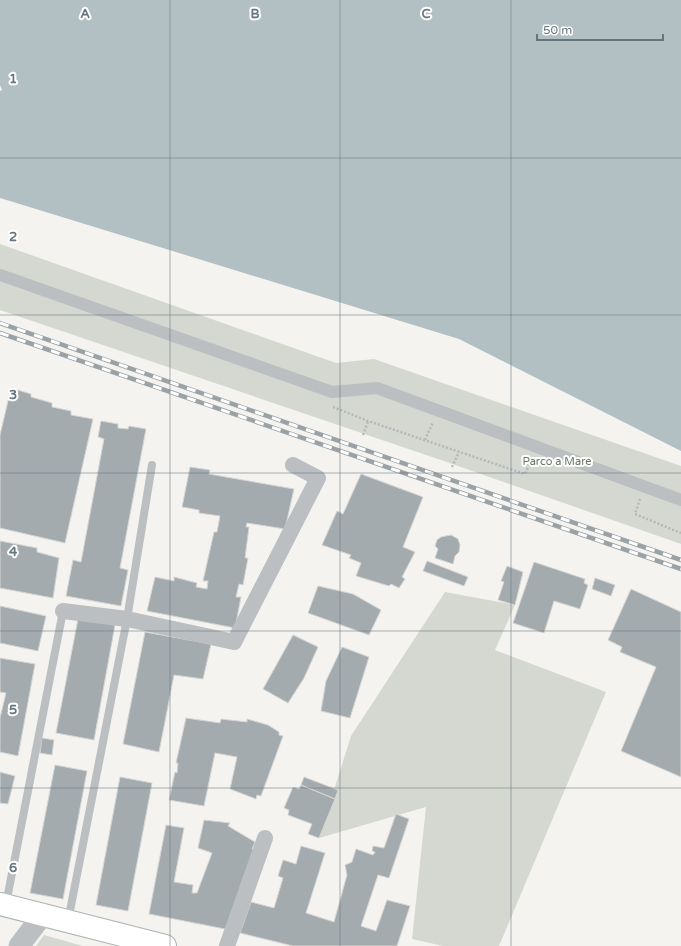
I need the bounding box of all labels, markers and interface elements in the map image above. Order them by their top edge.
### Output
text: A [80,6,90,22]
text: B [250,6,260,22]
text: C [421,6,431,22]
scale bar [537,16,663,42]
text: 50 m [543,23,572,37]
text: 1 [9,71,17,87]
text: 2 [9,229,17,245]
text: 3 [9,387,17,403]
park label: Parco a Mare [523,455,591,468]
text: 4 [9,544,18,560]
text: 5 [9,702,17,718]
text: 6 [9,860,17,876]

